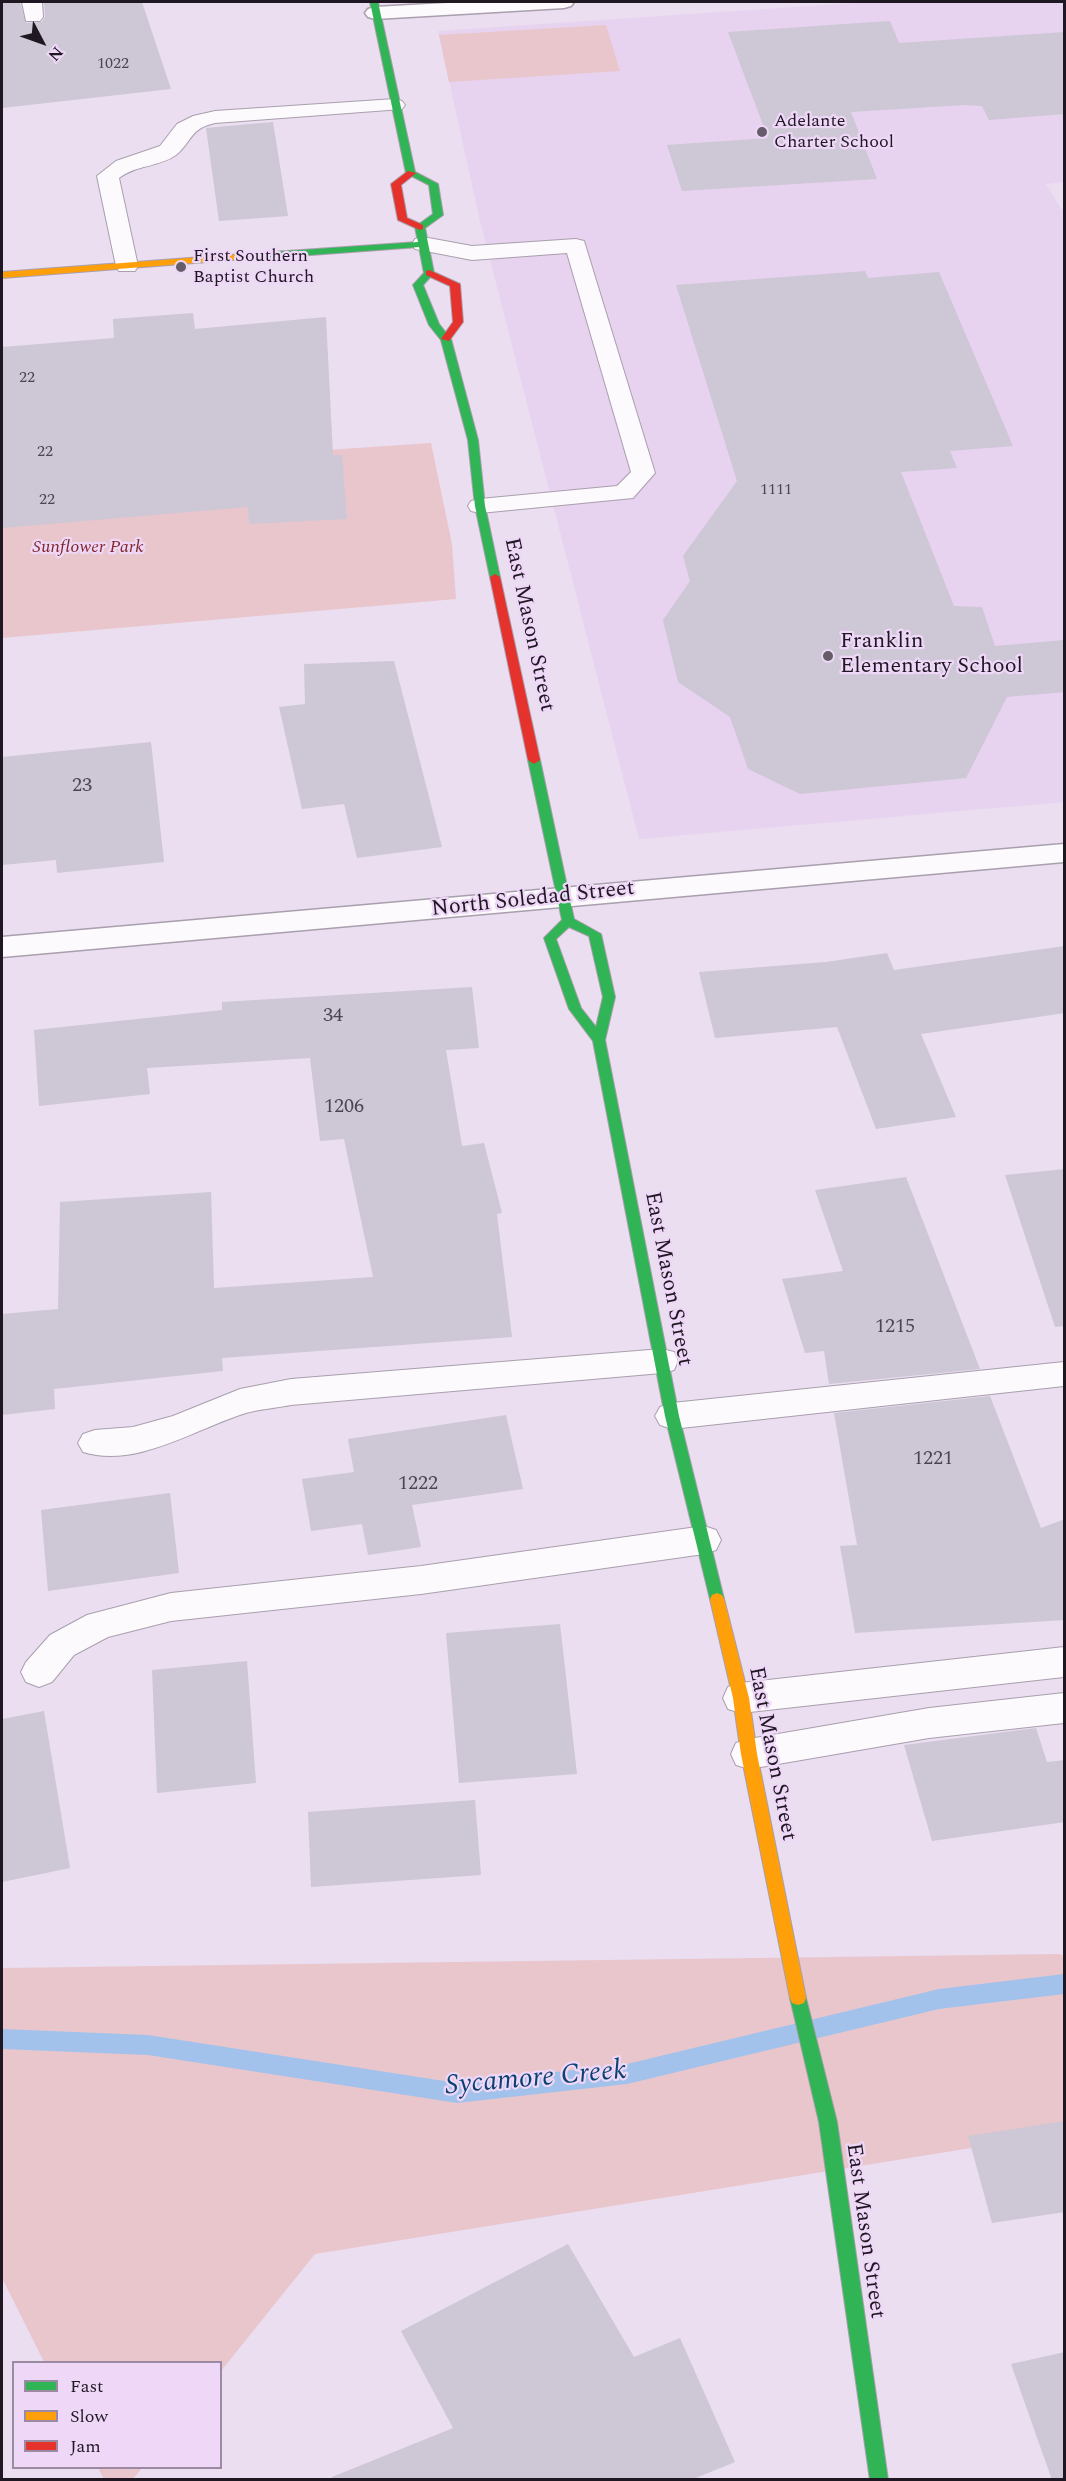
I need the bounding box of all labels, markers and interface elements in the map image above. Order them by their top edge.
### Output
north arrow [12,12,72,72]
text: N [42,41,69,67]
house number: 1022 [97,55,129,75]
place label: Adelante Charter School [774,111,894,154]
marker: Adelante Charter School [755,125,769,139]
place label: First Southern Baptist Church [193,246,314,288]
marker: First Southern Baptist Church [174,260,188,274]
house number: 22 [19,369,35,389]
house number: 22 [37,443,53,463]
house number: 1111 [760,481,792,501]
house number: 22 [39,491,55,511]
street label: East Mason Street [497,536,559,714]
park label: Sunflower Park [32,537,144,559]
place label: Franklin Elementary School [840,630,1023,682]
marker: Franklin Elementary School [821,649,835,663]
house number: 23 [72,775,92,799]
street label: North Soledad Street [430,876,636,924]
house number: 34 [323,1005,343,1029]
house number: 1206 [324,1096,364,1120]
street label: East Mason Street [637,1190,697,1368]
house number: 1215 [875,1316,915,1340]
house number: 1221 [913,1448,953,1472]
house number: 1222 [398,1473,438,1497]
street label: East Mason Street [741,1665,801,1843]
water label: Sycamore Creek [444,2055,628,2105]
street label: East Mason Street [839,2142,889,2320]
legend [12,2361,222,2469]
text: Fast [70,2373,103,2400]
text: Slow [70,2403,108,2430]
text: Jam [70,2433,101,2460]

